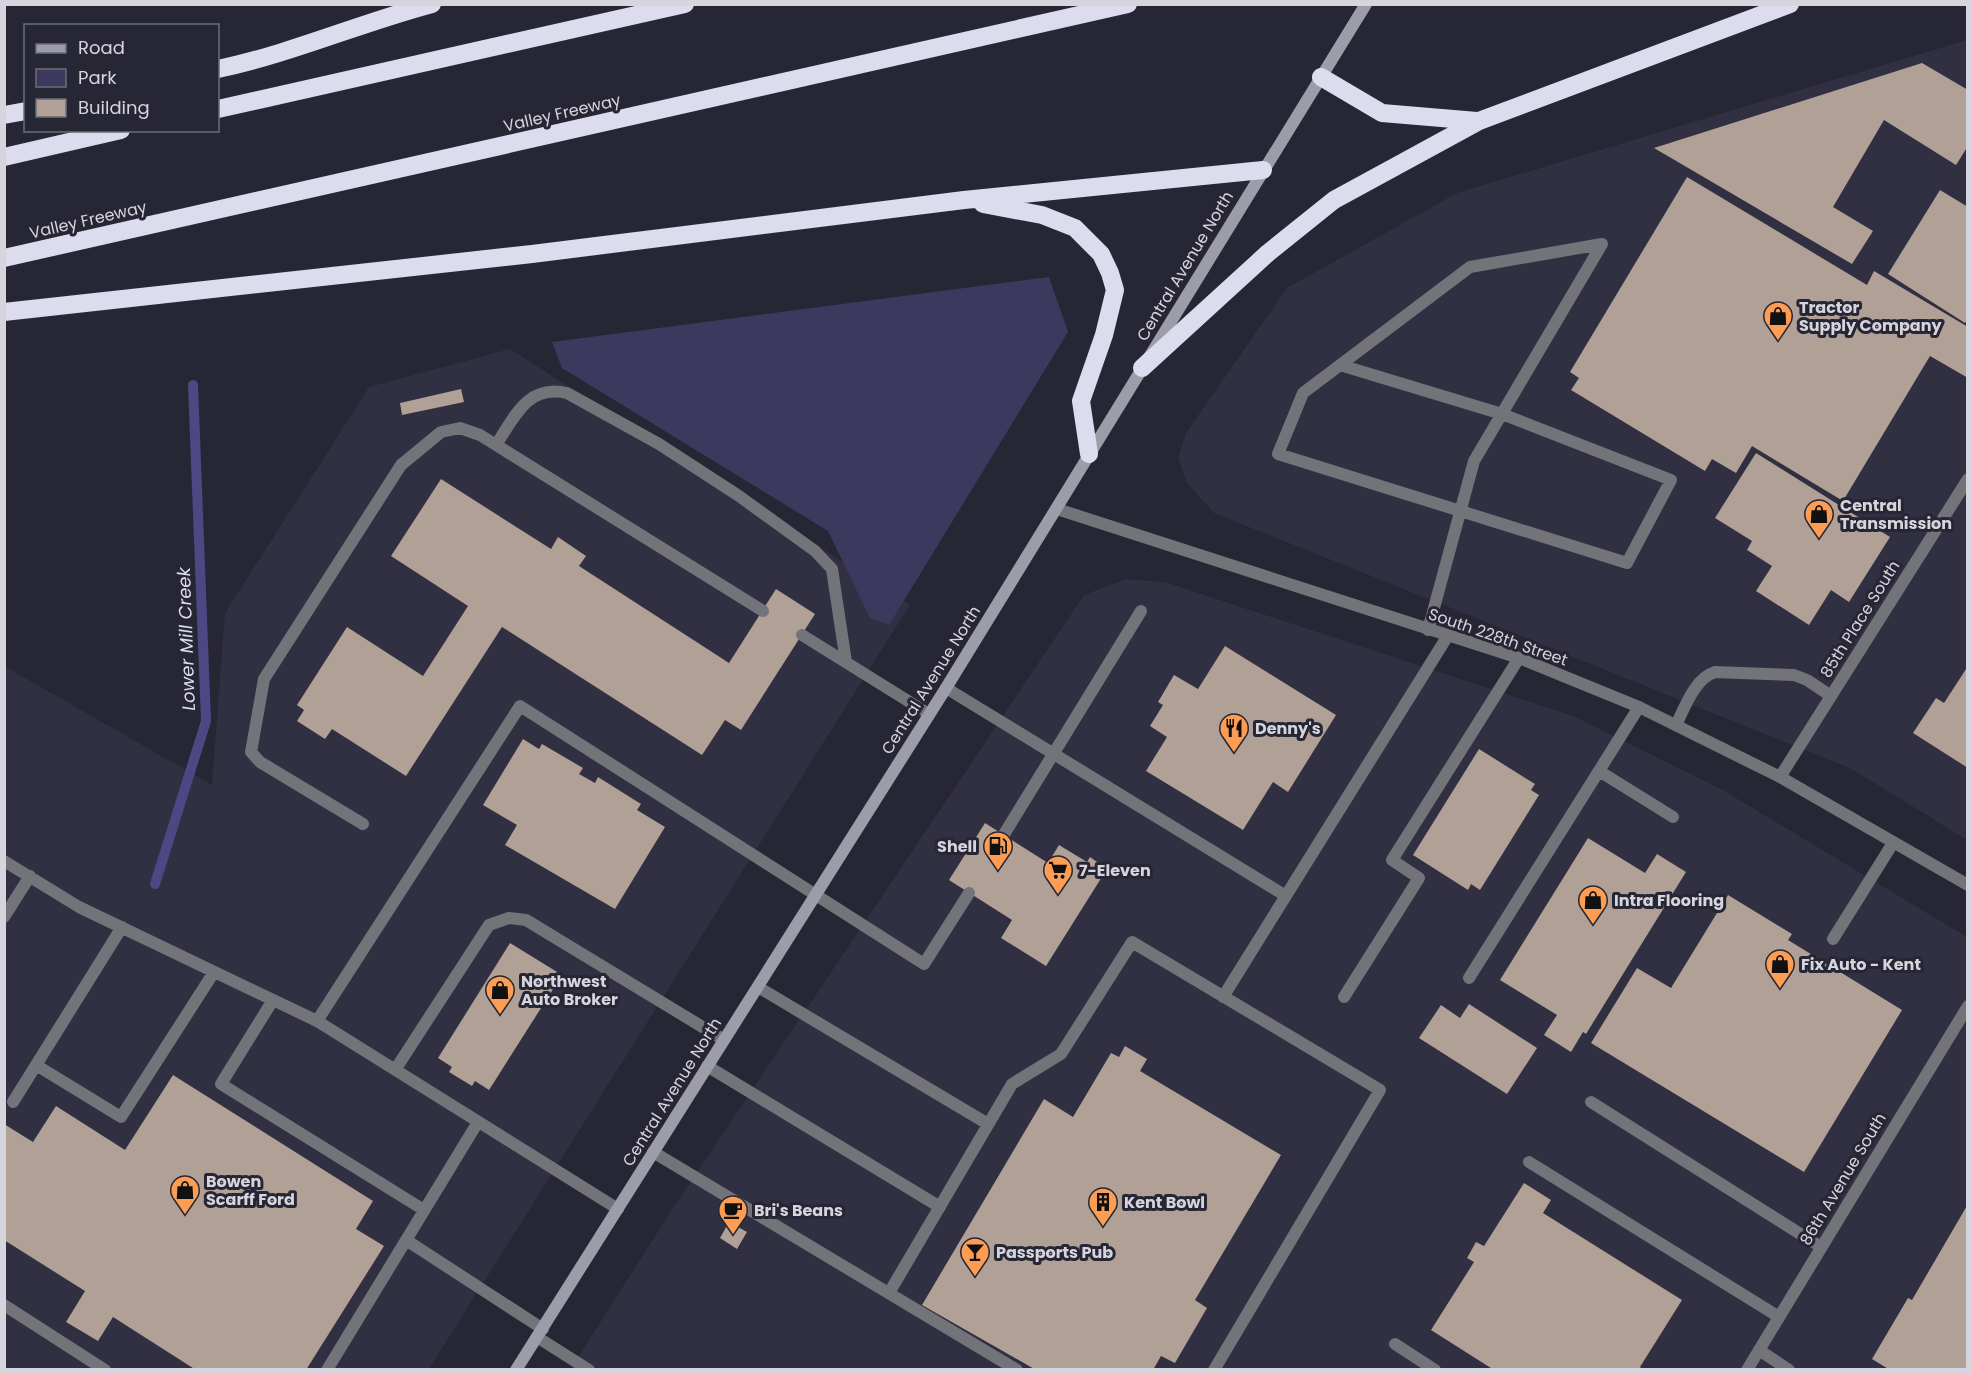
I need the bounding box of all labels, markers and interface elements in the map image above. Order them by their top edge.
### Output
legend [24,24,219,132]
text: Road [78,35,125,60]
text: Park [78,65,117,90]
street label: Valley Freeway [501,88,623,138]
text: Building [78,95,150,120]
street label: Central Avenue North [1131,187,1239,345]
street label: Valley Freeway [27,195,149,245]
place label: Tractor Supply Company [1799,296,1942,337]
shop icon: Tractor Supply Company [1762,300,1794,342]
place label: Central Transmission [1840,494,1952,535]
shop icon: Central Transmission [1803,498,1835,540]
street label: 85th Place South [1815,556,1905,682]
water label: Lower Mill Creek [171,566,201,711]
street label: Central Avenue North [876,601,986,759]
street label: South 228th Street [1425,602,1571,672]
restaurant icon: Denny's [1218,712,1250,754]
place label: Denny's [1255,717,1321,740]
fuel station icon: Shell [982,830,1014,872]
place label: Shell [937,835,977,858]
supermarket icon: 7-Eleven [1042,854,1074,896]
place label: 7-Eleven [1079,859,1151,882]
shop icon: Intra Flooring [1577,884,1609,926]
place label: Intra Flooring [1614,889,1724,912]
shop icon: Fix Auto - Kent [1764,948,1796,990]
place label: Fix Auto - Kent [1801,953,1921,976]
place label: Northwest Auto Broker [521,970,618,1011]
shop icon: Northwest Auto Broker [484,974,516,1016]
street label: Central Avenue North [617,1013,727,1171]
street label: 86th Avenue South [1794,1108,1892,1250]
place label: Bowen Scarff Ford [206,1170,295,1211]
shop icon: Bowen Scarff Ford [169,1174,201,1216]
building icon: Kent Bowl [1087,1186,1119,1228]
place label: Kent Bowl [1124,1191,1205,1214]
cafe icon: Bri's Beans [717,1194,749,1236]
place label: Bri's Beans [754,1199,843,1222]
bar icon: Passports Pub [959,1236,991,1278]
place label: Passports Pub [996,1241,1113,1264]

